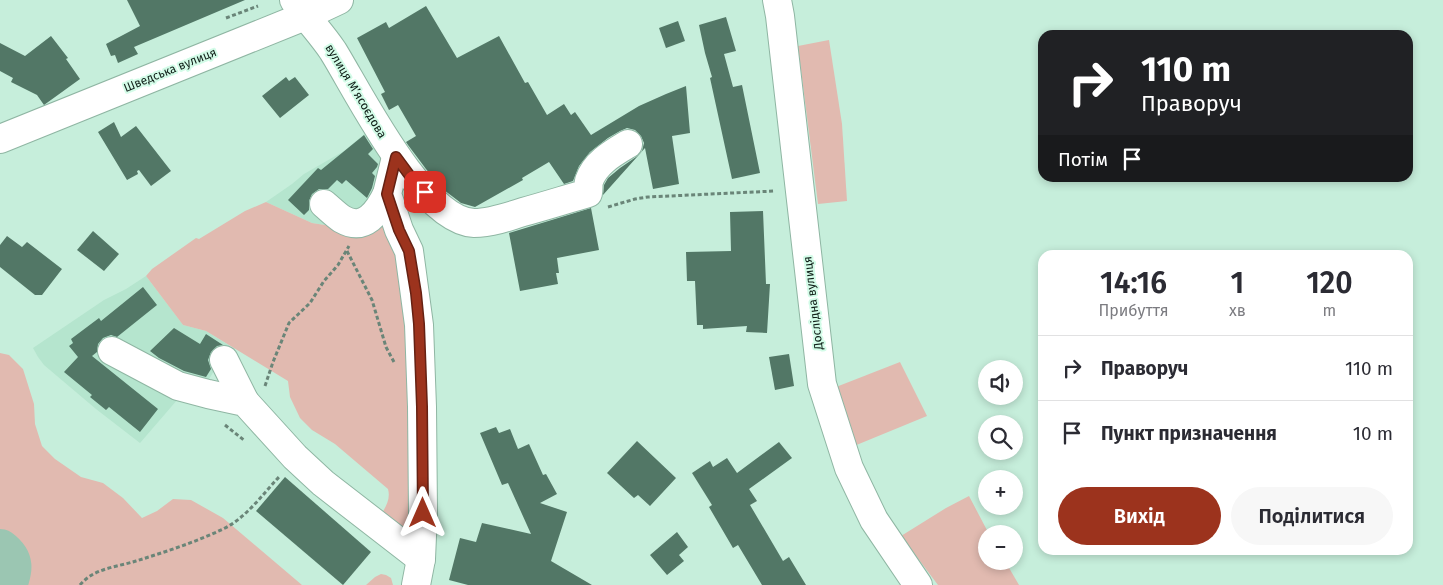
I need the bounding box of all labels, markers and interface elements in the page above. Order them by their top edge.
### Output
street label: вулиця Мʼясоєдова [322,41,390,141]
street label: Шведська вулиця [122,45,218,95]
text: 110 m [1141,48,1231,90]
icon: right [1058,50,1123,115]
text: Праворуч [1141,90,1242,117]
icon: arrive [1118,145,1146,173]
text: Потім [1058,148,1108,171]
pin [404,171,446,213]
icon: arrive [411,178,439,206]
street label: Дослідна вулиця [800,255,826,352]
text: 14:16 [1100,265,1167,301]
text: 1 [1230,265,1244,301]
text: 120 [1306,265,1353,301]
text: Прибуття [1098,301,1169,320]
text: хв [1229,301,1246,320]
text: m [1322,301,1336,320]
icon: right [1058,354,1086,382]
text: Праворуч [1101,357,1188,380]
text: 110 m [1345,357,1393,380]
map controls [978,360,1023,570]
button: sound [978,360,1023,405]
button: search [978,415,1023,460]
icon: arrive [1058,419,1086,447]
text: Пункт призначення [1101,422,1277,445]
text: 10 m [1353,422,1393,445]
button: + [978,470,1023,515]
position arrow [396,486,448,538]
button: Вихід [1058,487,1221,545]
button: Поділитися [1231,487,1393,545]
button: − [978,525,1023,570]

